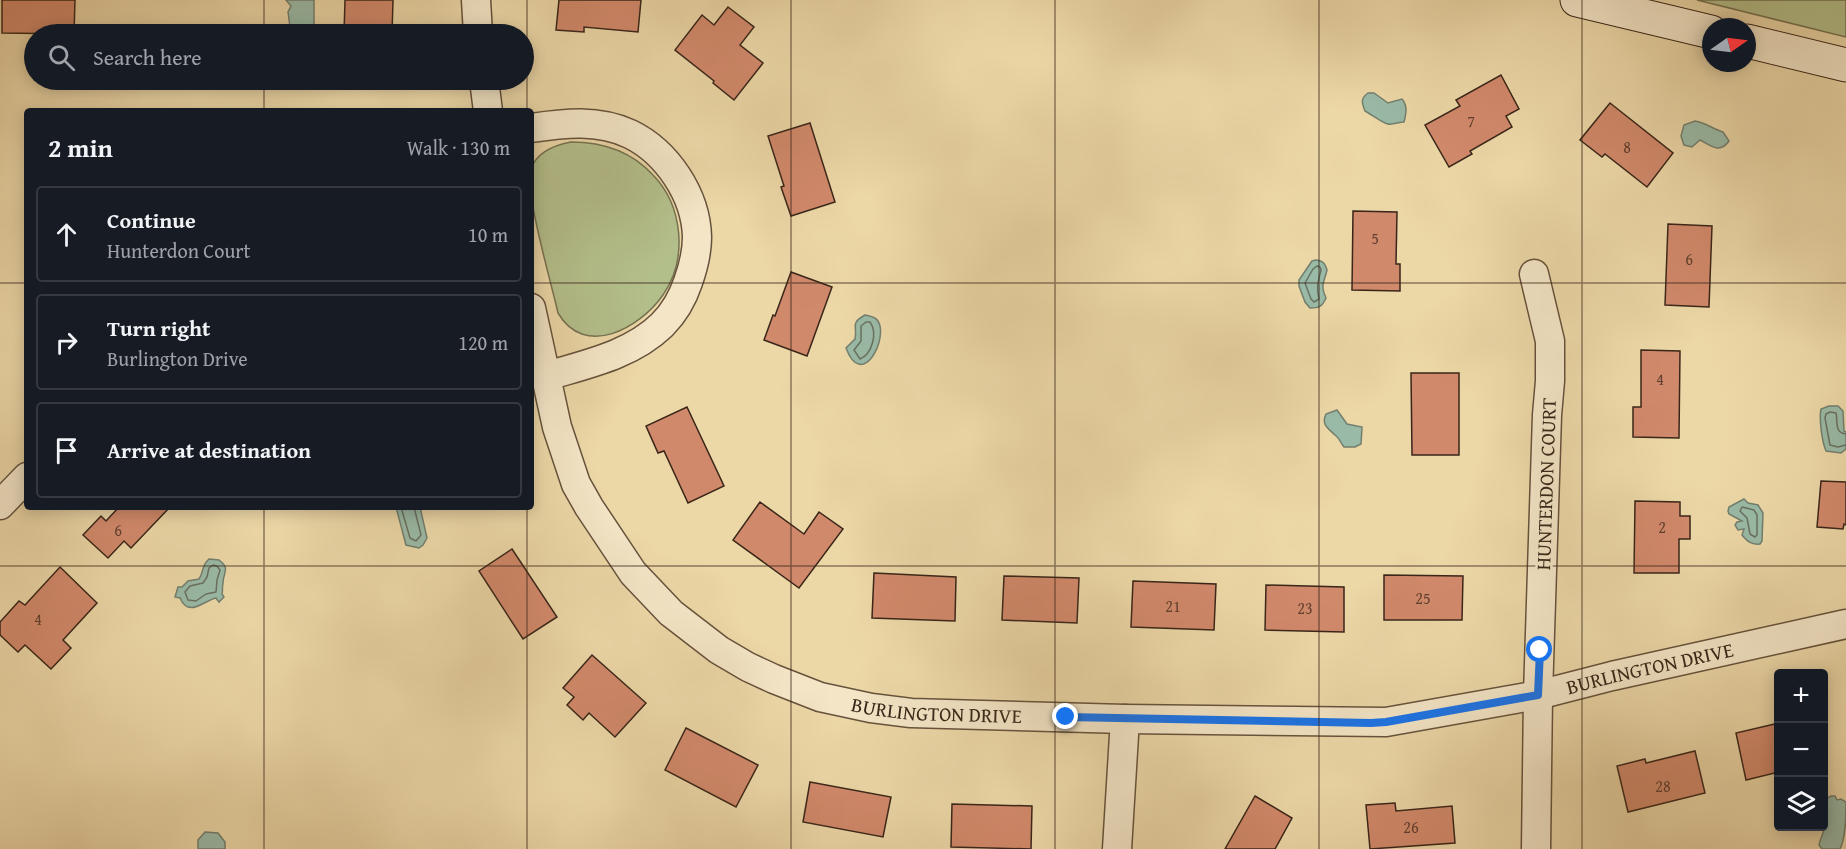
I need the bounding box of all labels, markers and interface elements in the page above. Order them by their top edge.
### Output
north arrow [1702,18,1756,72]
search box [24,24,534,90]
icon: search [45,41,78,74]
text: Search here [93,41,202,73]
house number: 7 [1467,109,1475,133]
text: 2 min [48,128,113,167]
text: Walk · 130 m [407,133,510,162]
house number: 8 [1623,135,1631,159]
text: Continue [107,204,196,236]
icon: ahead [50,218,83,251]
text: 10 m [468,220,508,249]
house number: 5 [1371,226,1379,250]
text: Hunterdon Court [107,236,251,265]
house number: 6 [1685,247,1693,271]
text: Turn right [107,312,210,344]
icon: right [50,326,83,359]
text: 120 m [458,328,508,357]
text: Burlington Drive [107,344,248,373]
house number: 4 [1656,367,1664,391]
street label: HUNTERDON COURT [1528,397,1563,571]
icon: arrive [50,434,83,467]
text: Arrive at destination [107,434,311,466]
house number: 2 [1658,515,1666,539]
house number: 6 [114,518,122,542]
house number: 25 [1415,586,1431,610]
house number: 21 [1165,594,1181,618]
house number: 23 [1297,596,1313,620]
house number: 4 [34,607,42,631]
street label: BURLINGTON DRIVE [1563,634,1736,701]
route start [1526,636,1552,662]
map controls [1774,669,1828,831]
button: + [1774,669,1828,723]
street label: BURLINGTON DRIVE [849,689,1022,730]
route end [1052,703,1078,729]
button: − [1774,723,1828,777]
house number: 28 [1655,774,1671,798]
button: layers [1774,777,1828,831]
house number: 26 [1403,815,1419,839]

